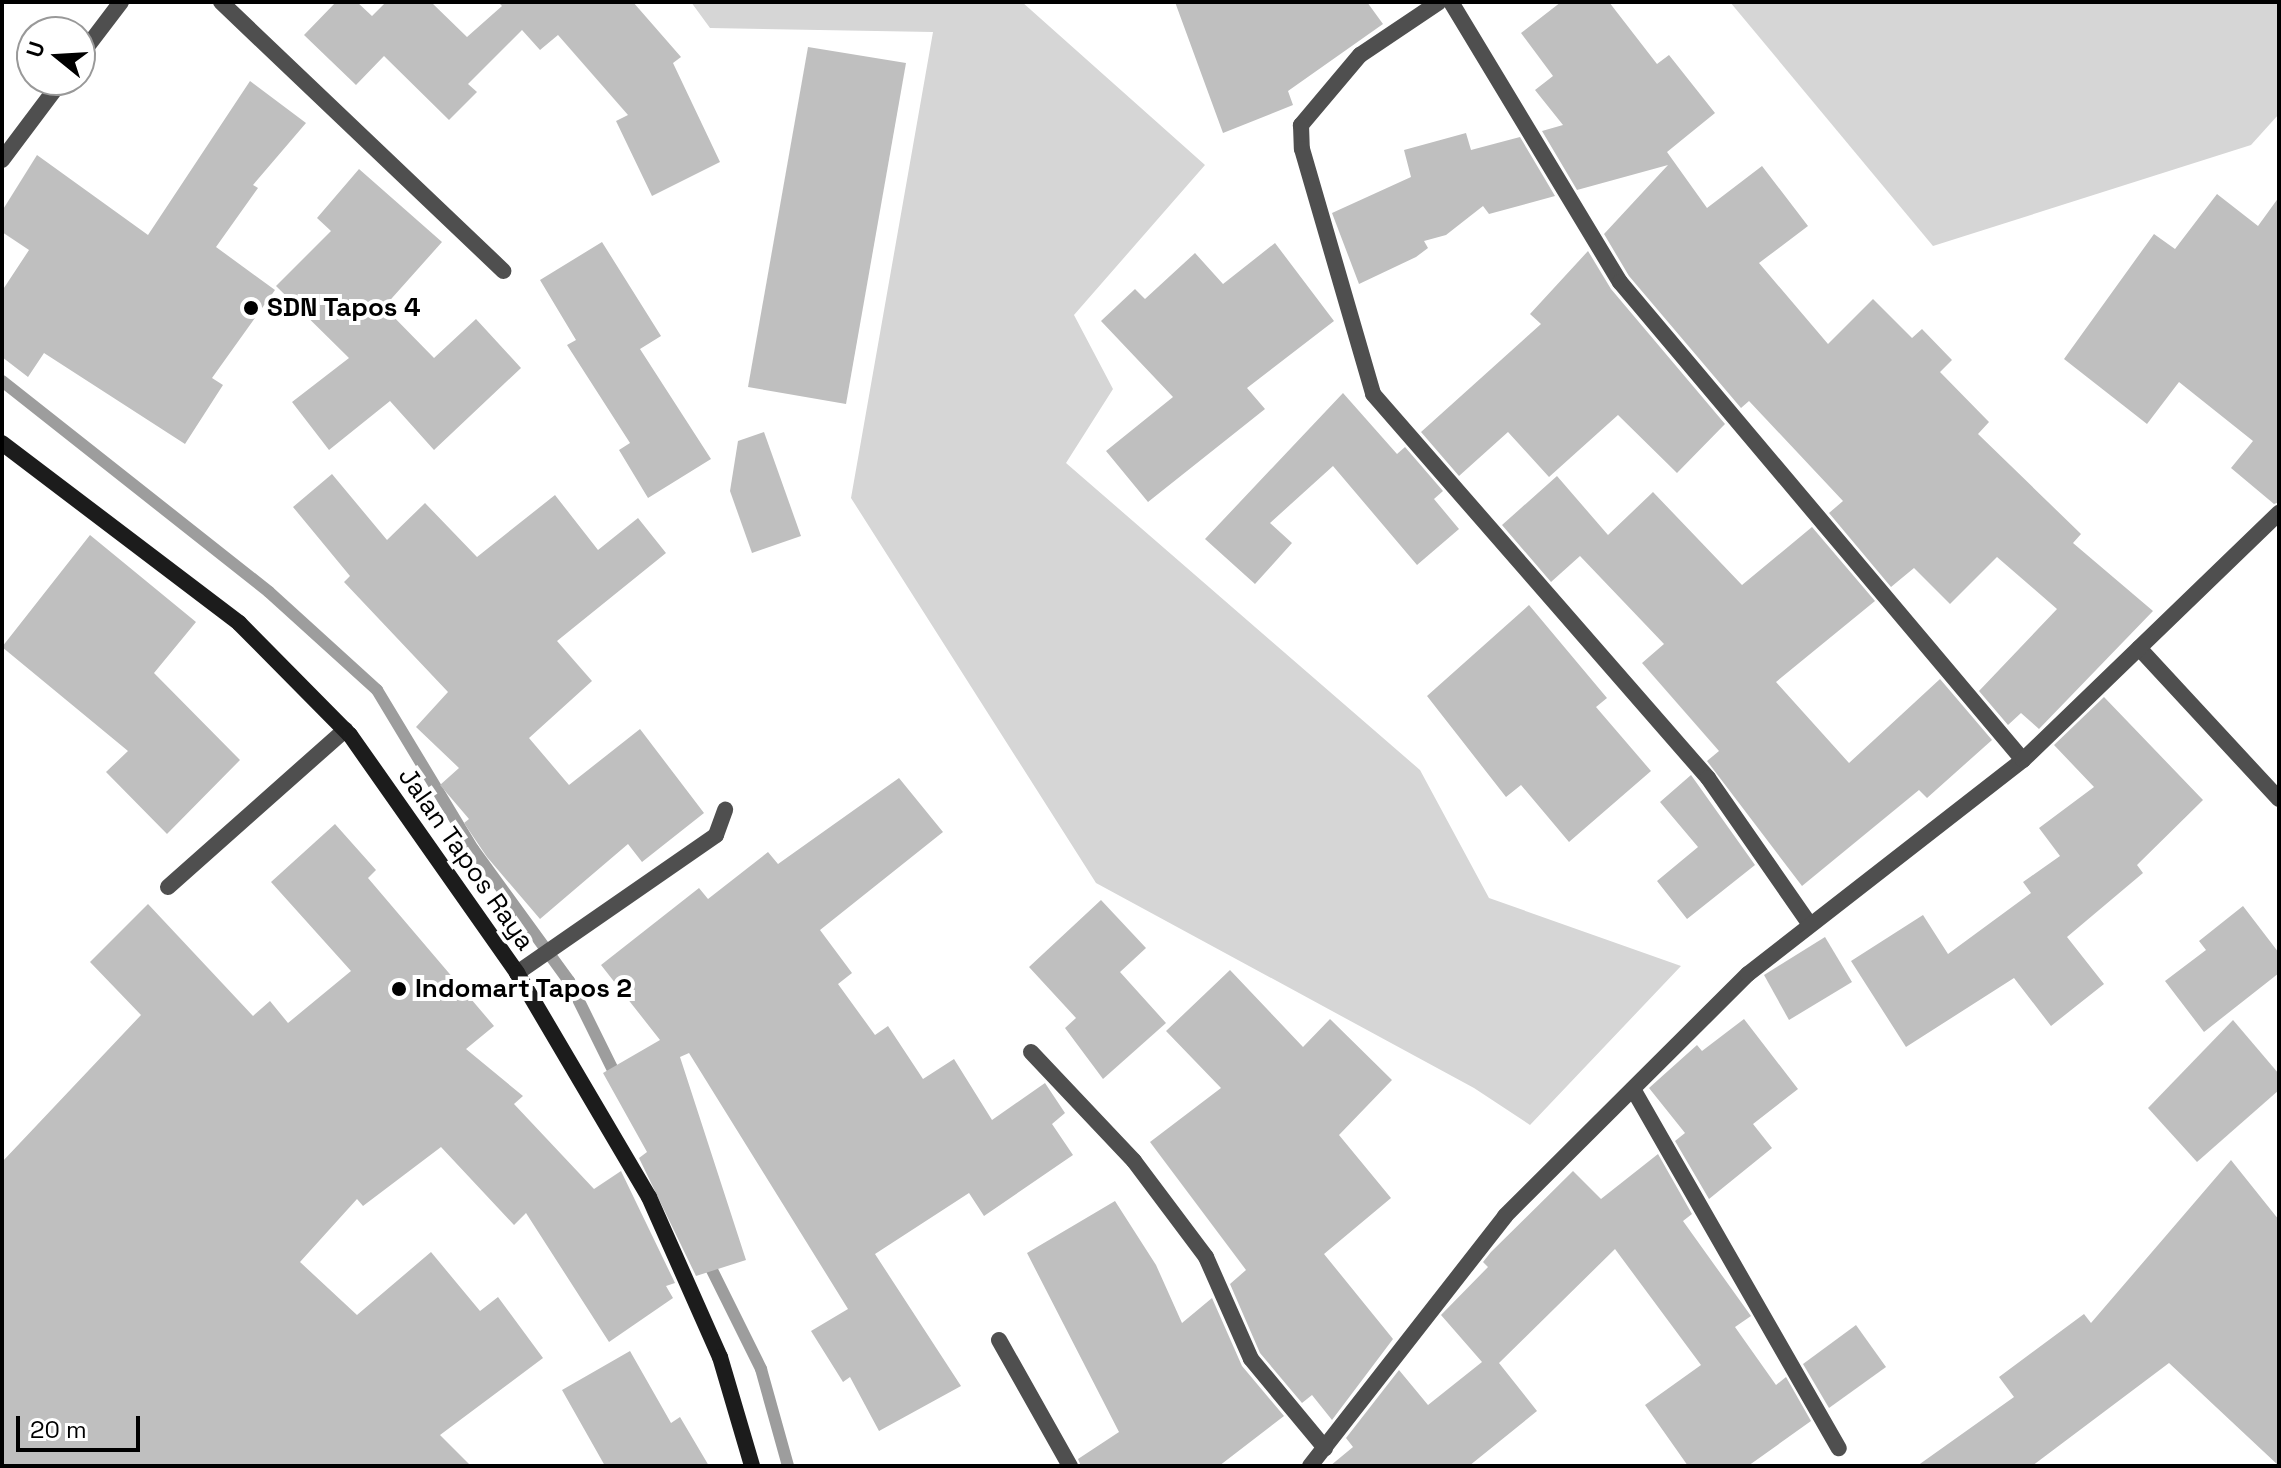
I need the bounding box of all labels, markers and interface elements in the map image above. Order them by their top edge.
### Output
north arrow [16,16,96,96]
text: U [19,38,51,61]
place label: SDN Tapos 4 [267,292,421,324]
marker: SDN Tapos 4 [242,299,260,317]
street label: Jalan Tapos Raya [391,761,541,957]
place label: Indomart Tapos 2 [415,973,633,1005]
marker: Indomart Tapos 2 [390,980,408,998]
scale bar [20,1400,144,1450]
text: 20 m [30,1414,87,1445]

